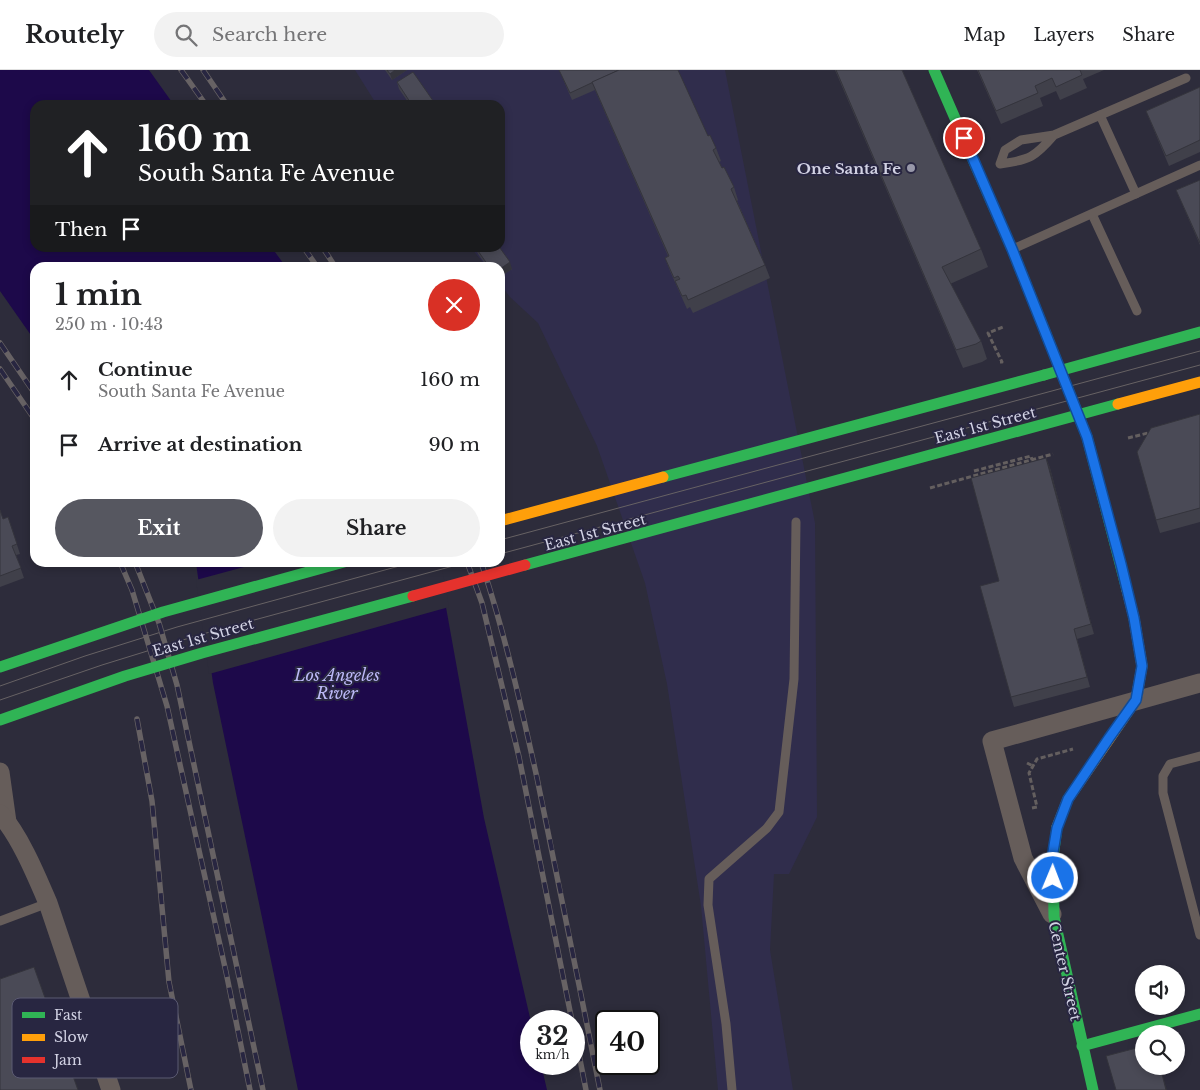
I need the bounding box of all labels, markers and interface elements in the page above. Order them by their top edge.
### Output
search box [154,12,504,57]
text: Routely [25,20,124,49]
icon: search [172,21,200,49]
text: Search here [212,23,327,46]
text: Map [964,24,1005,46]
text: Layers [1033,24,1094,46]
text: Share [1122,24,1175,46]
text: 160 m [138,117,251,160]
pin [943,117,985,159]
icon: ahead [55,120,120,185]
icon: arrive [950,124,978,152]
place label: One Santa Fe [797,159,901,178]
text: South Santa Fe Avenue [138,160,395,187]
marker: One Santa Fe [905,162,917,174]
icon: arrive [117,215,145,243]
text: Then [55,218,107,241]
text: 1 min [55,276,142,313]
button: close [428,279,480,331]
text: 250 m · 10:43 [55,314,163,334]
text: Continue [98,358,193,381]
icon: ahead [55,366,83,394]
text: 160 m [420,368,480,391]
text: South Santa Fe Avenue [98,381,285,401]
street label: East 1st Street [932,402,1038,448]
icon: arrive [55,431,83,459]
text: Arrive at destination [98,433,302,456]
text: 90 m [428,433,480,456]
button: Exit [55,499,263,557]
button: Share [273,499,480,557]
street label: East 1st Street [542,509,648,555]
street label: East 1st Street [150,613,256,661]
water label: Los Angeles River [293,665,380,703]
position arrow [1026,851,1078,903]
street label: Center Street [1044,919,1086,1023]
map controls [1135,965,1185,1075]
button: sound [1135,965,1185,1015]
legend [12,998,178,1078]
text: Fast [54,1006,83,1024]
speed limit sign: 40 [595,1010,660,1075]
text: 32 [536,1021,569,1052]
button: search [1135,1025,1185,1075]
text: Slow [54,1028,88,1046]
text: km/h [535,1047,570,1062]
text: Jam [52,1051,82,1069]

